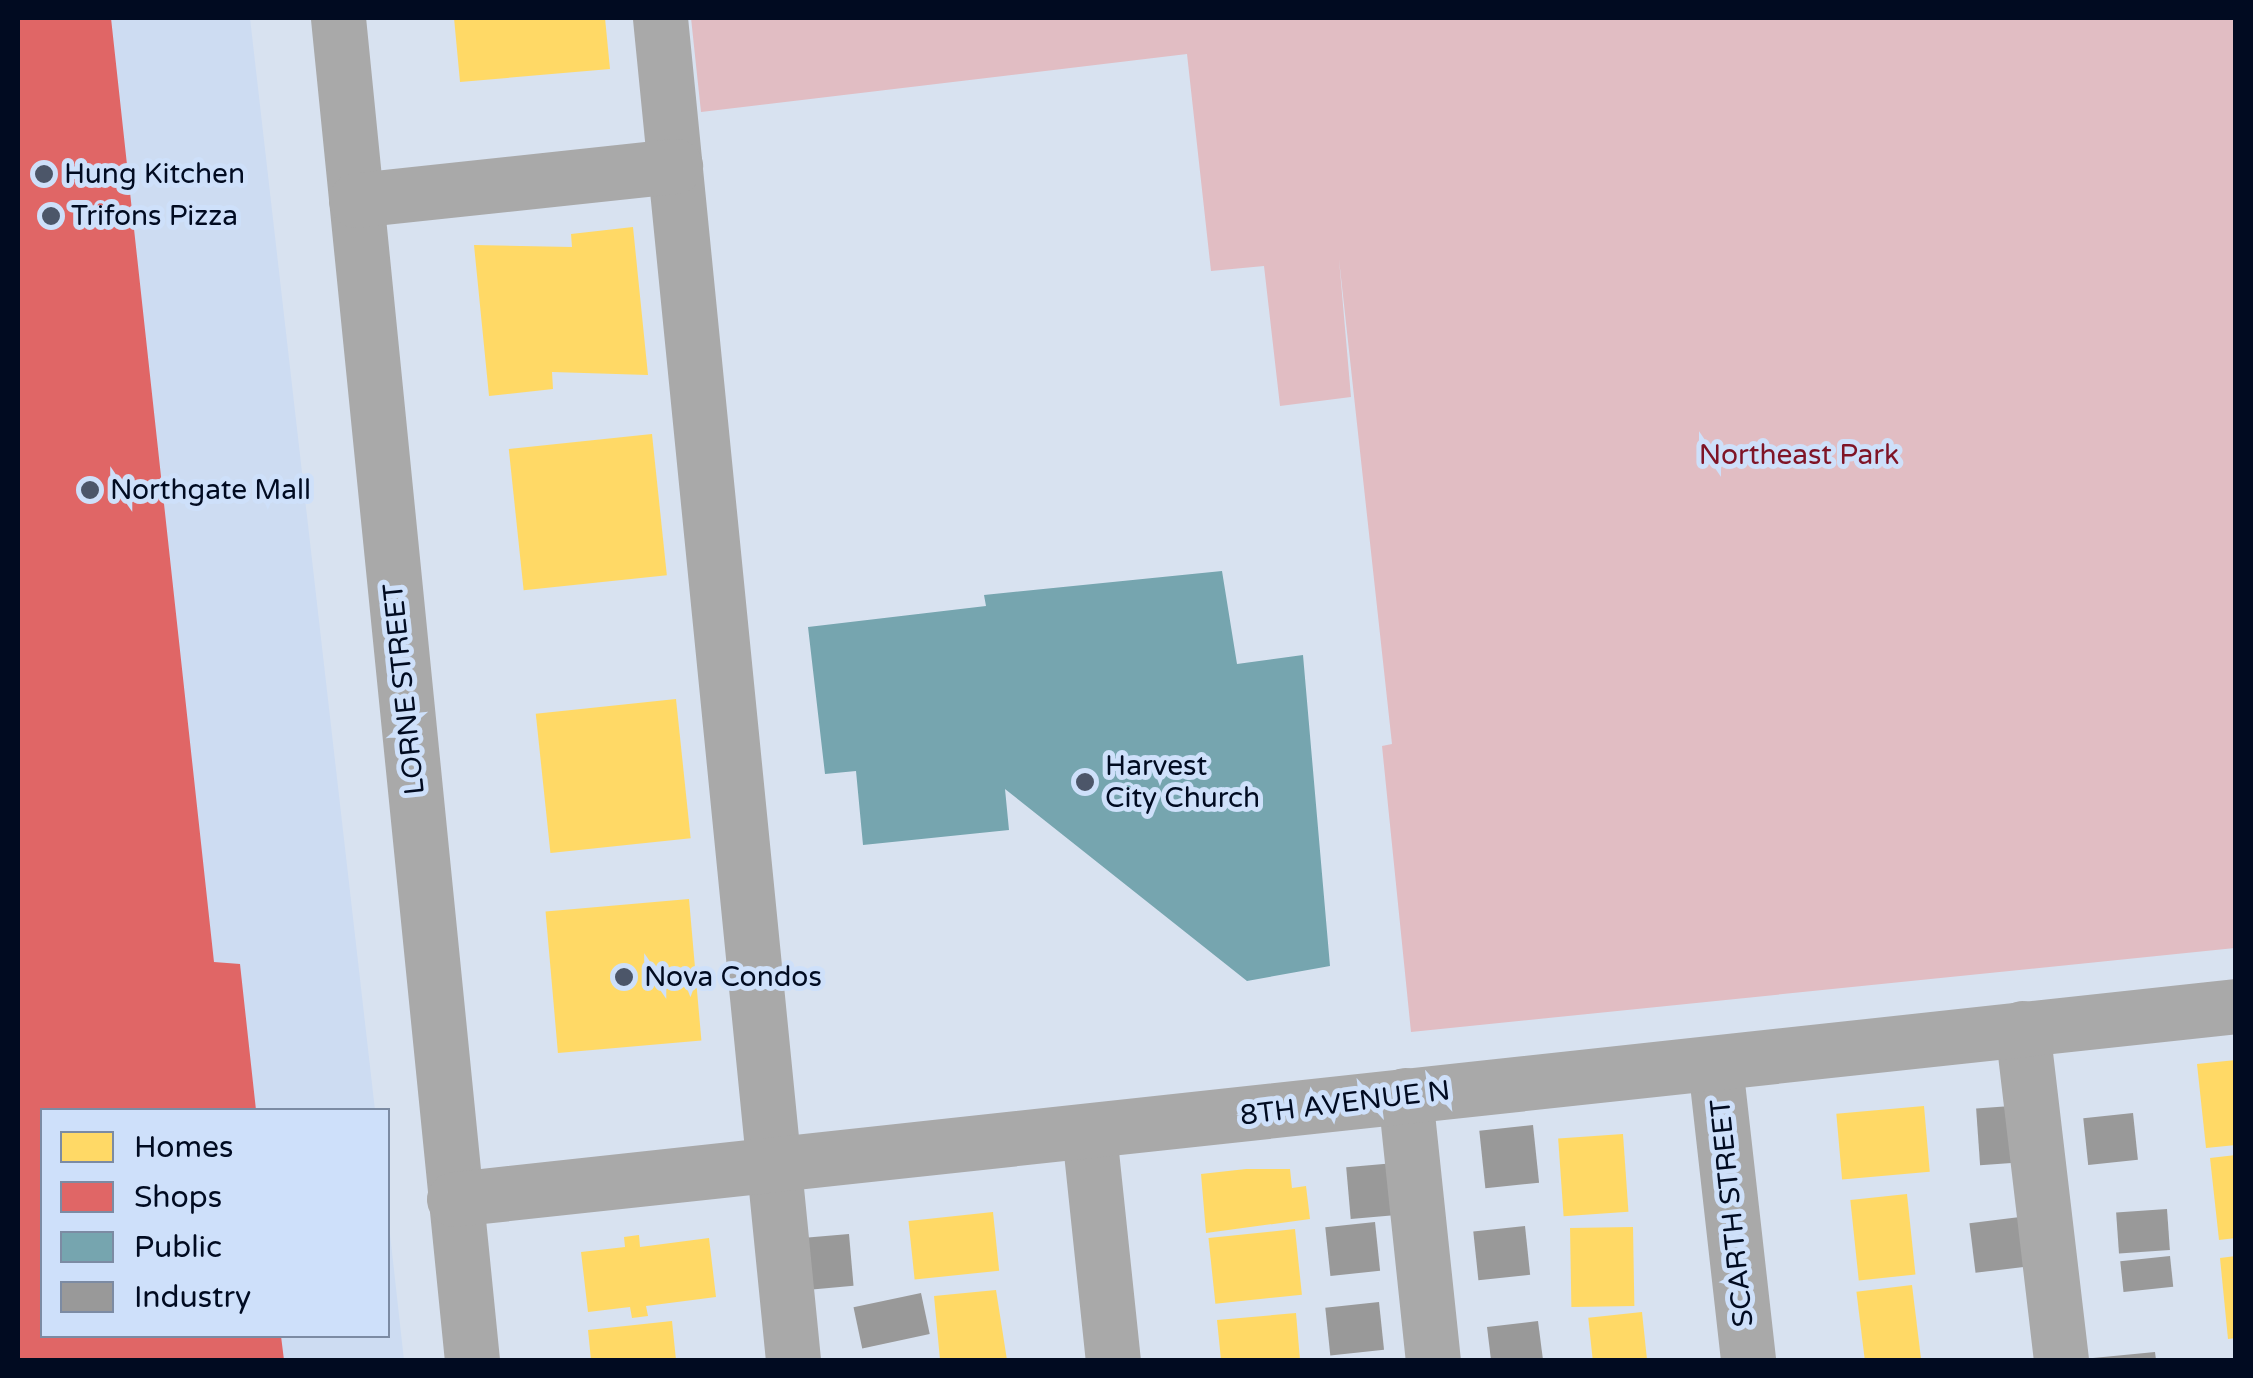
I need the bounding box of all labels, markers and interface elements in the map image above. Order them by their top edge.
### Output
place label: Hung Kitchen [64,157,245,191]
marker: Hung Kitchen [33,163,55,185]
place label: Trifons Pizza [71,199,238,233]
marker: Trifons Pizza [40,205,62,227]
park label: Northeast Park [1699,438,1899,472]
place label: Northgate Mall [110,473,311,507]
marker: Northgate Mall [79,479,101,501]
street label: LORNE STREET [376,582,432,796]
place label: Harvest City Church [1105,749,1260,815]
marker: Harvest City Church [1074,771,1096,793]
place label: Nova Condos [644,960,822,994]
marker: Nova Condos [613,966,635,988]
street label: 8TH AVENUE N [1238,1073,1452,1133]
street label: SCARTH STREET [1703,1097,1761,1329]
legend [40,1108,390,1338]
text: Homes [134,1129,233,1166]
text: Shops [134,1179,222,1216]
text: Public [134,1229,222,1266]
text: Industry [134,1279,251,1316]

